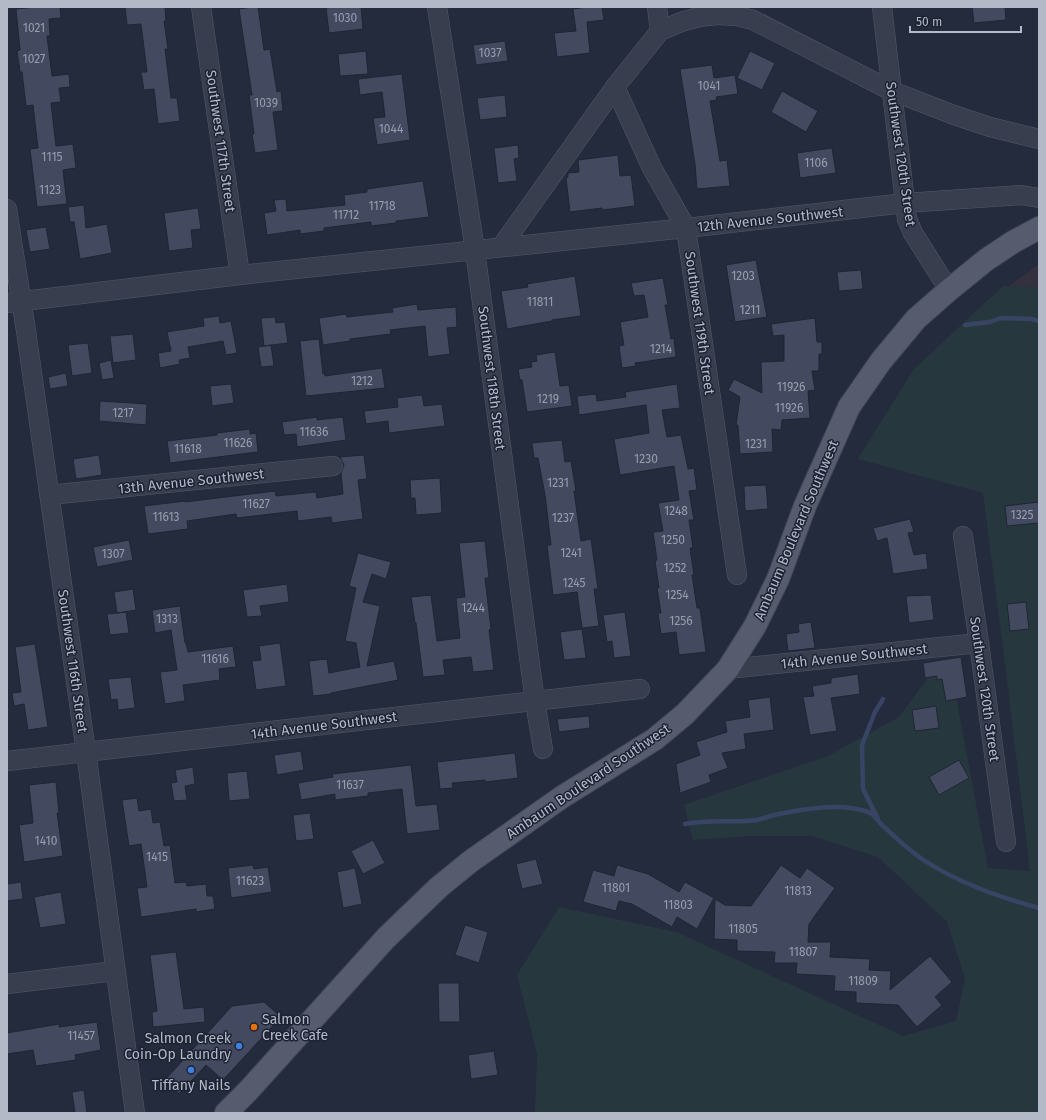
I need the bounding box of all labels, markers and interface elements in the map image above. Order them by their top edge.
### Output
scale bar [910,8,1021,34]
house number: 1030 [333,11,358,25]
text: 50 m [916,15,942,29]
house number: 1021 [23,21,45,35]
house number: 1037 [478,46,502,60]
house number: 1027 [23,52,45,66]
street label: Southwest 117th Street [202,69,239,214]
house number: 1041 [698,79,720,93]
street label: Southwest 120th Street [882,81,919,228]
house number: 1039 [254,96,278,110]
house number: 1044 [379,122,404,136]
house number: 1115 [41,150,63,164]
house number: 1106 [804,156,828,170]
house number: 1123 [39,183,61,197]
house number: 11718 [368,199,396,213]
street label: 12th Avenue Southwest [696,203,845,236]
house number: 11712 [333,208,359,222]
street label: Southwest 119th Street [681,250,718,397]
house number: 1203 [731,269,755,283]
house number: 11811 [527,295,553,309]
house number: 1211 [739,303,761,317]
street label: Southwest 118th Street [474,305,509,452]
house number: 1214 [650,342,673,356]
house number: 1212 [351,374,373,388]
house number: 11926 [777,380,805,394]
house number: 1219 [537,392,559,406]
house number: 11926 [775,401,803,415]
house number: 1217 [112,406,134,420]
house number: 11636 [300,425,328,439]
house number: 11626 [224,436,252,450]
house number: 1231 [745,437,767,451]
street label: Ambaum Boulevard Southwest [751,437,843,623]
house number: 11618 [174,442,202,456]
house number: 1230 [634,452,658,466]
street label: 13th Avenue Southwest [117,465,266,498]
house number: 1231 [547,476,569,490]
house number: 11627 [242,497,270,511]
house number: 1248 [664,504,688,518]
house number: 1325 [1010,508,1034,522]
house number: 11613 [152,510,180,524]
house number: 1237 [552,511,574,525]
house number: 1250 [661,533,685,547]
house number: 1241 [560,546,582,560]
house number: 1307 [102,547,124,561]
house number: 1252 [664,561,687,575]
house number: 1245 [562,576,586,590]
street label: Southwest 116th Street [54,588,91,735]
house number: 1254 [665,588,689,602]
house number: 1244 [461,601,485,615]
house number: 1313 [156,612,178,626]
house number: 1256 [669,614,693,628]
street label: Southwest 120th Street [966,616,1003,763]
street label: 14th Avenue Southwest [780,640,929,673]
house number: 11616 [201,652,229,666]
street label: 14th Avenue Southwest [250,708,399,743]
street label: Ambaum Boulevard Southwest [503,720,674,843]
house number: 11637 [336,778,364,792]
house number: 1410 [35,834,58,848]
house number: 1415 [146,850,168,864]
house number: 11623 [236,874,264,888]
house number: 11801 [602,881,630,895]
house number: 11813 [784,884,812,898]
house number: 11803 [663,898,693,912]
house number: 11805 [728,922,758,936]
house number: 11807 [789,945,817,959]
house number: 11809 [848,974,878,988]
place label: Salmon Creek Cafe [262,1011,328,1044]
marker: Salmon Creek Cafe [249,1022,259,1032]
house number: 11457 [67,1029,95,1043]
place label: Salmon Creek Coin-Op Laundry [124,1030,232,1063]
marker: Salmon Creek Coin-Op Laundry [234,1041,244,1051]
marker: Tiffany Nails [186,1065,196,1075]
place label: Tiffany Nails [152,1077,231,1094]

